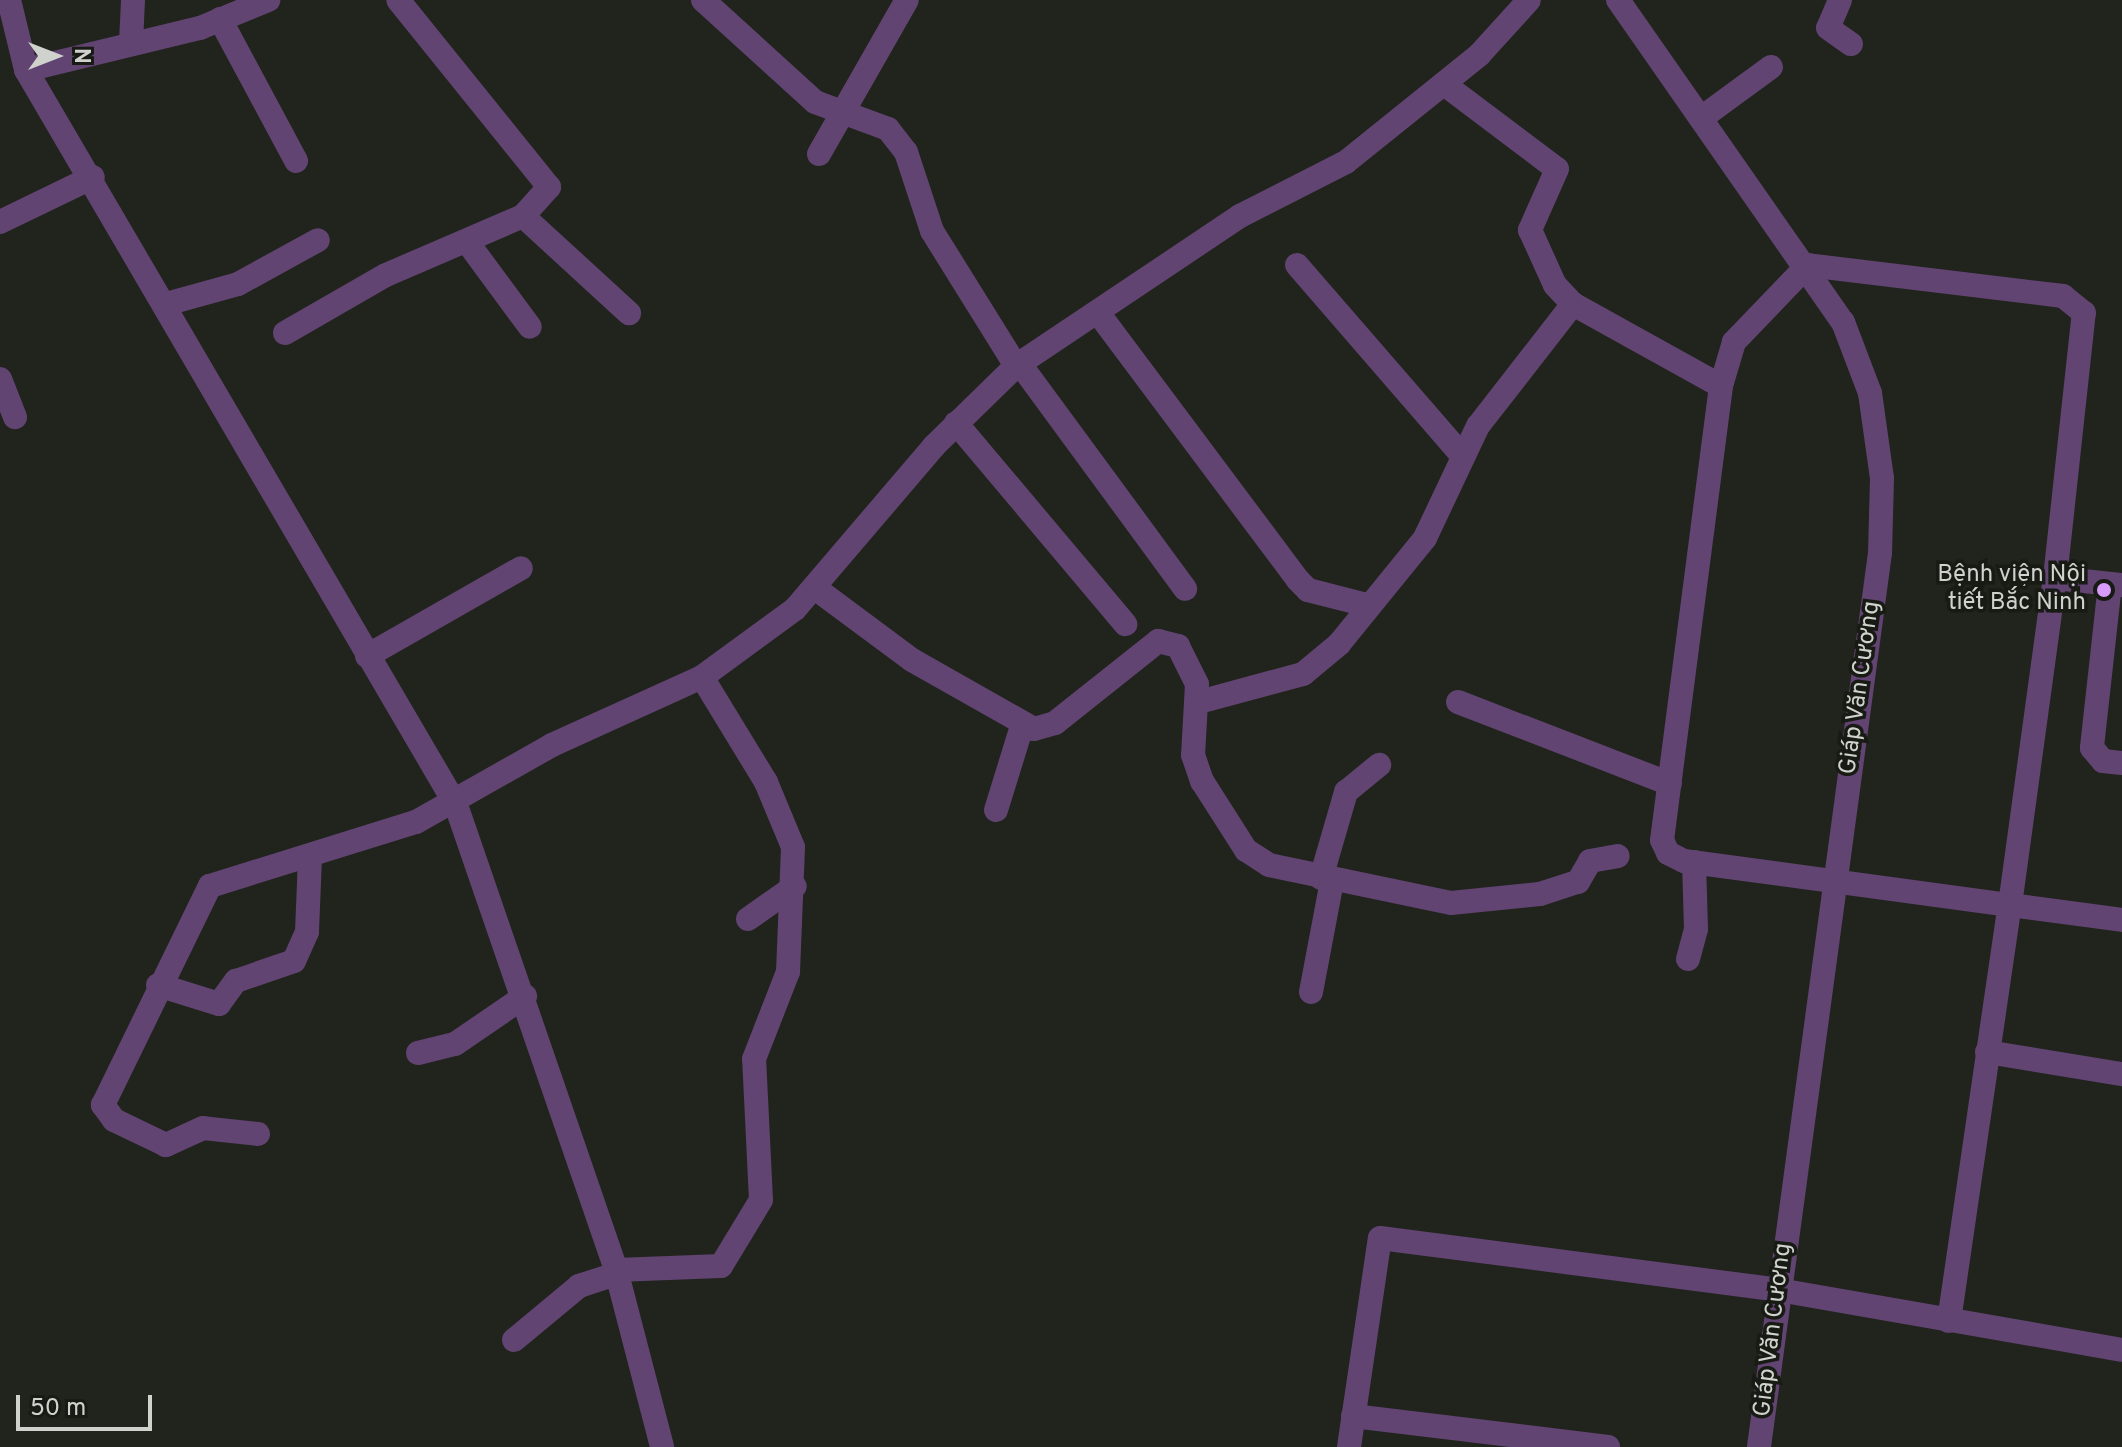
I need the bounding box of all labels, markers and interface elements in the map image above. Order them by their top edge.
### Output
north arrow [16,16,96,96]
text: N [67,48,94,64]
place label: Bệnh viện Nội tiết Bắc Ninh [1937,562,2086,618]
marker: Bệnh viện Nội tiết Bắc Ninh [2093,579,2115,601]
street label: Giáp Văn Cương [1834,599,1888,777]
street label: Giáp Văn Cương [1749,1241,1799,1419]
scale bar [20,1379,156,1429]
text: 50 m [30,1394,86,1424]

